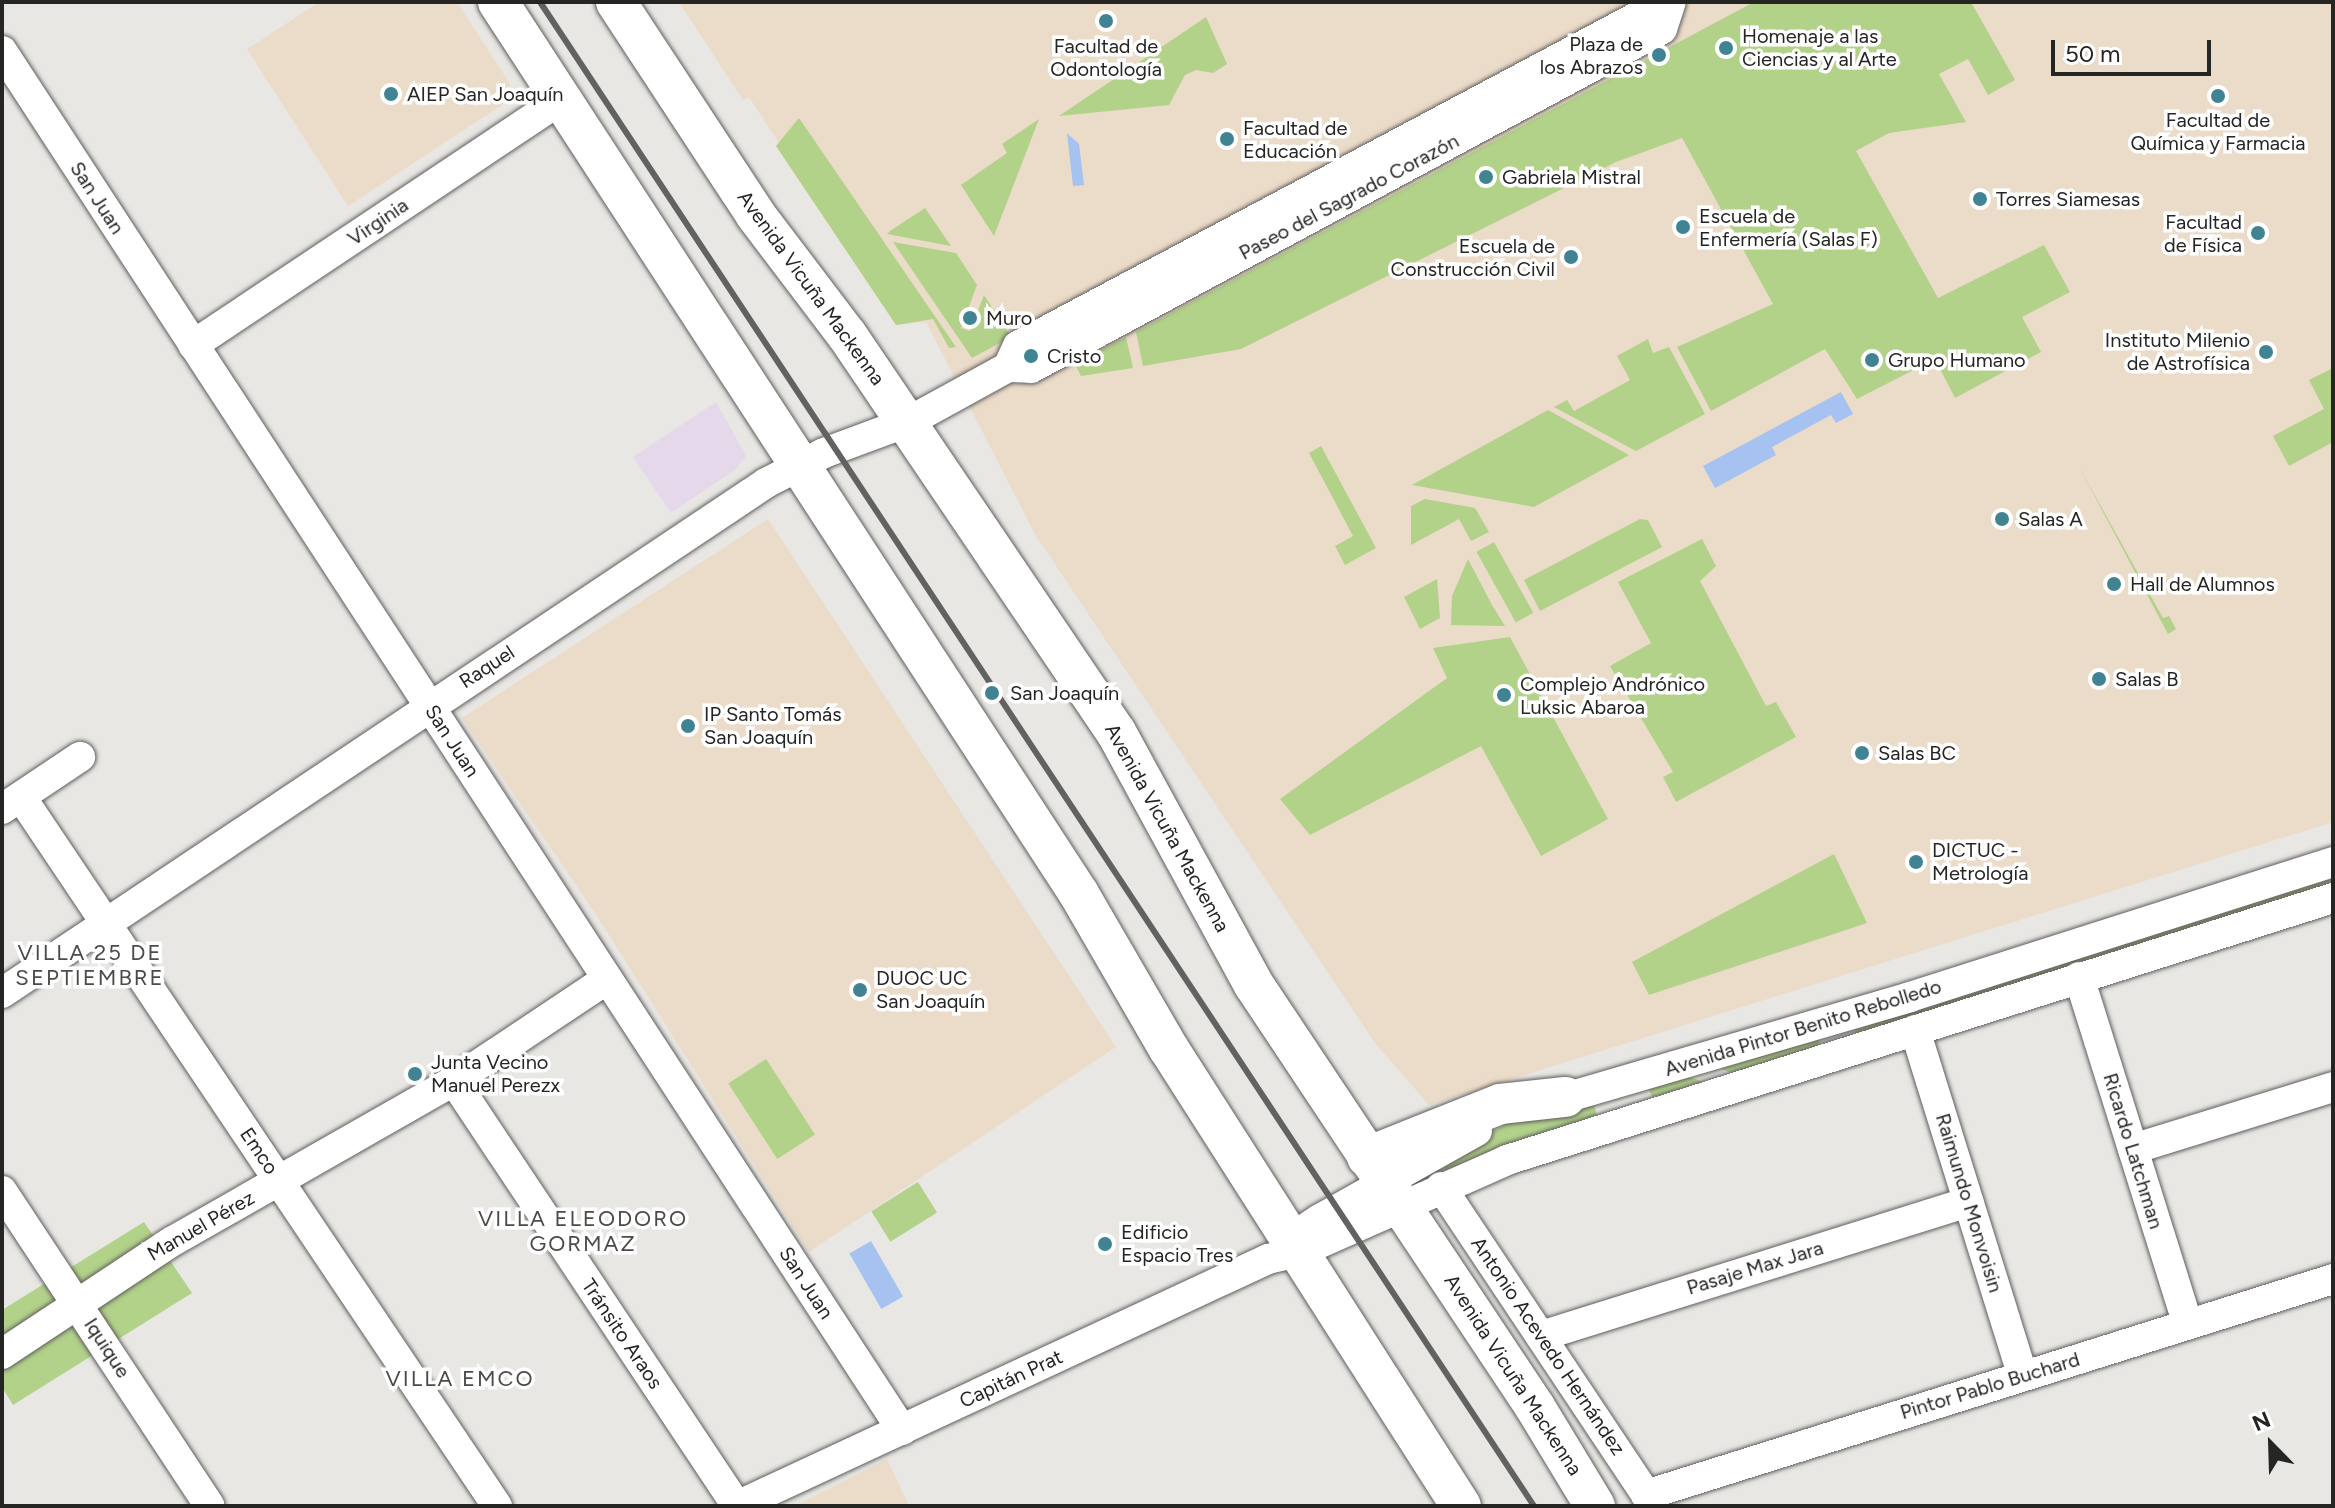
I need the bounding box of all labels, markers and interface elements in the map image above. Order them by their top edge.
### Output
marker: Facultad de Odontología [1097,12,1115,30]
place label: Homenaje a las Ciencias y al Arte [1742,24,1897,71]
scale bar [2055,24,2215,74]
place label: Plaza de los Abrazos [1540,32,1643,79]
place label: Facultad de Odontología [1050,34,1162,81]
marker: Homenaje a las Ciencias y al Arte [1717,39,1735,57]
text: 50 m [2065,39,2121,68]
marker: Plaza de los Abrazos [1650,46,1668,64]
place label: AIEP San Joaquín [407,82,564,106]
marker: AIEP San Joaquín [382,85,400,103]
marker: Facultad de Química y Farmacia [2209,87,2227,105]
place label: Facultad de Química y Farmacia [2130,108,2306,155]
place label: Facultad de Educación [1243,116,1347,163]
street label: Paseo del Sagrado Corazón [1235,129,1463,265]
marker: Facultad de Educación [1218,130,1236,148]
street label: San Juan [65,157,129,239]
place label: Gabriela Mistral [1502,165,1641,189]
marker: Gabriela Mistral [1477,168,1495,186]
street label: Avenida Vicuña Mackenna [732,186,890,390]
place label: Torres Siamesas [1996,187,2140,211]
marker: Torres Siamesas [1971,190,1989,208]
street label: Virginia [343,193,413,251]
place label: Escuela de Enfermería (Salas F) [1699,204,1878,251]
place label: Facultad de Física [2164,210,2242,257]
marker: Escuela de Enfermería (Salas F) [1674,218,1692,236]
marker: Facultad de Física [2249,224,2267,242]
place label: Escuela de Construcción Civil [1391,234,1555,281]
marker: Escuela de Construcción Civil [1562,248,1580,266]
place label: Muro [986,306,1032,330]
marker: Muro [961,309,979,327]
place label: Instituto Milenio de Astrofísica [2105,328,2250,375]
marker: Instituto Milenio de Astrofísica [2257,343,2275,361]
place label: Cristo [1047,344,1101,368]
marker: Cristo [1022,347,1040,365]
place label: Grupo Humano [1888,348,2026,372]
marker: Grupo Humano [1863,351,1881,369]
place label: Salas A [2018,507,2083,531]
marker: Salas A [1993,510,2011,528]
place label: Hall de Alumnos [2130,572,2275,596]
marker: Hall de Alumnos [2105,575,2123,593]
street label: Raquel [455,640,519,694]
place label: Salas B [2115,667,2179,691]
marker: Salas B [2090,670,2108,688]
place label: Complejo Andrónico Luksic Abaroa [1520,672,1705,719]
place label: San Joaquín [1010,681,1119,705]
marker: San Joaquín [981,682,1003,704]
marker: Complejo Andrónico Luksic Abaroa [1495,686,1513,704]
street label: San Juan [420,700,484,782]
place label: IP Santo Tomás San Joaquín [704,702,842,749]
marker: IP Santo Tomás San Joaquín [679,717,697,735]
street label: Avenida Vicuña Mackenna [1100,720,1234,936]
place label: Salas BC [1878,741,1956,765]
marker: Salas BC [1853,744,1871,762]
place label: DICTUC - Metrología [1932,838,2028,885]
marker: DICTUC - Metrología [1907,853,1925,871]
district label: VILLA 25 DE SEPTIEMBRE [15,939,165,990]
place label: DUOC UC San Joaquín [876,966,985,1013]
street label: Avenida Pintor Benito Rebolledo [1662,974,1944,1082]
marker: DUOC UC San Joaquín [851,981,869,999]
place label: Junta Vecino Manuel Perezx [431,1050,560,1097]
marker: Junta Vecino Manuel Perezx [406,1065,424,1083]
street label: Ricardo Latchman [2098,1070,2168,1232]
street label: Raimundo Monvoisin [1930,1111,2008,1295]
street label: Emco [235,1123,283,1179]
street label: Manuel Pérez [143,1186,259,1266]
district label: VILLA ELEODORO GORMAZ [478,1205,688,1256]
place label: Edificio Espacio Tres [1121,1220,1233,1267]
street label: Antonio Acevedo Hernández [1466,1232,1630,1460]
marker: Edificio Espacio Tres [1096,1235,1114,1253]
street label: Pasaje Max Jara [1684,1236,1826,1300]
street label: San Juan [774,1242,838,1324]
street label: Avenida Vicuña Mackenna [1439,1270,1587,1480]
street label: Tránsito Araos [576,1274,668,1394]
street label: Iquique [79,1314,135,1382]
street label: Capitán Prat [956,1345,1066,1413]
street label: Pintor Pablo Buchard [1897,1347,2083,1425]
district label: VILLA EMCO [386,1366,534,1392]
north arrow [2231,1404,2311,1484]
text: N [2248,1406,2275,1437]

